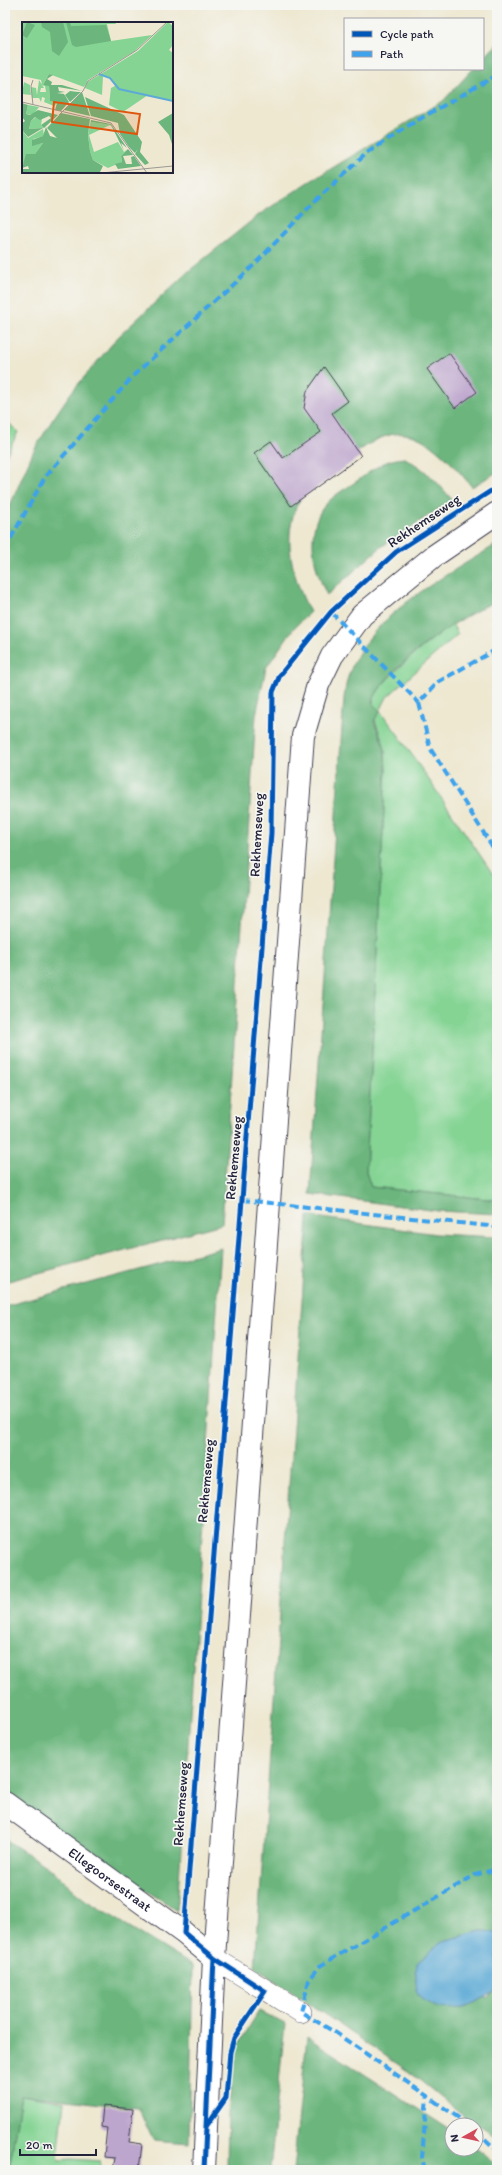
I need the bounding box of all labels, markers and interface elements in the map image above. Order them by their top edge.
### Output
legend [344,18,484,70]
inset map [22,22,173,173]
text: Cycle path [380,27,434,41]
text: Path [380,47,403,61]
street label: Rekhemseweg [384,490,464,552]
street label: Rekhemseweg [246,792,268,878]
street label: Rekhemseweg [222,1114,246,1201]
street label: Rekhemseweg [194,1437,218,1524]
street label: Rekhemseweg [170,1761,192,1847]
street label: Ellegoorsestraat [65,1844,155,1915]
north arrow [444,2117,484,2157]
scale bar [20,2131,96,2157]
text: N [448,2134,462,2143]
text: 20 m [26,2138,53,2152]

